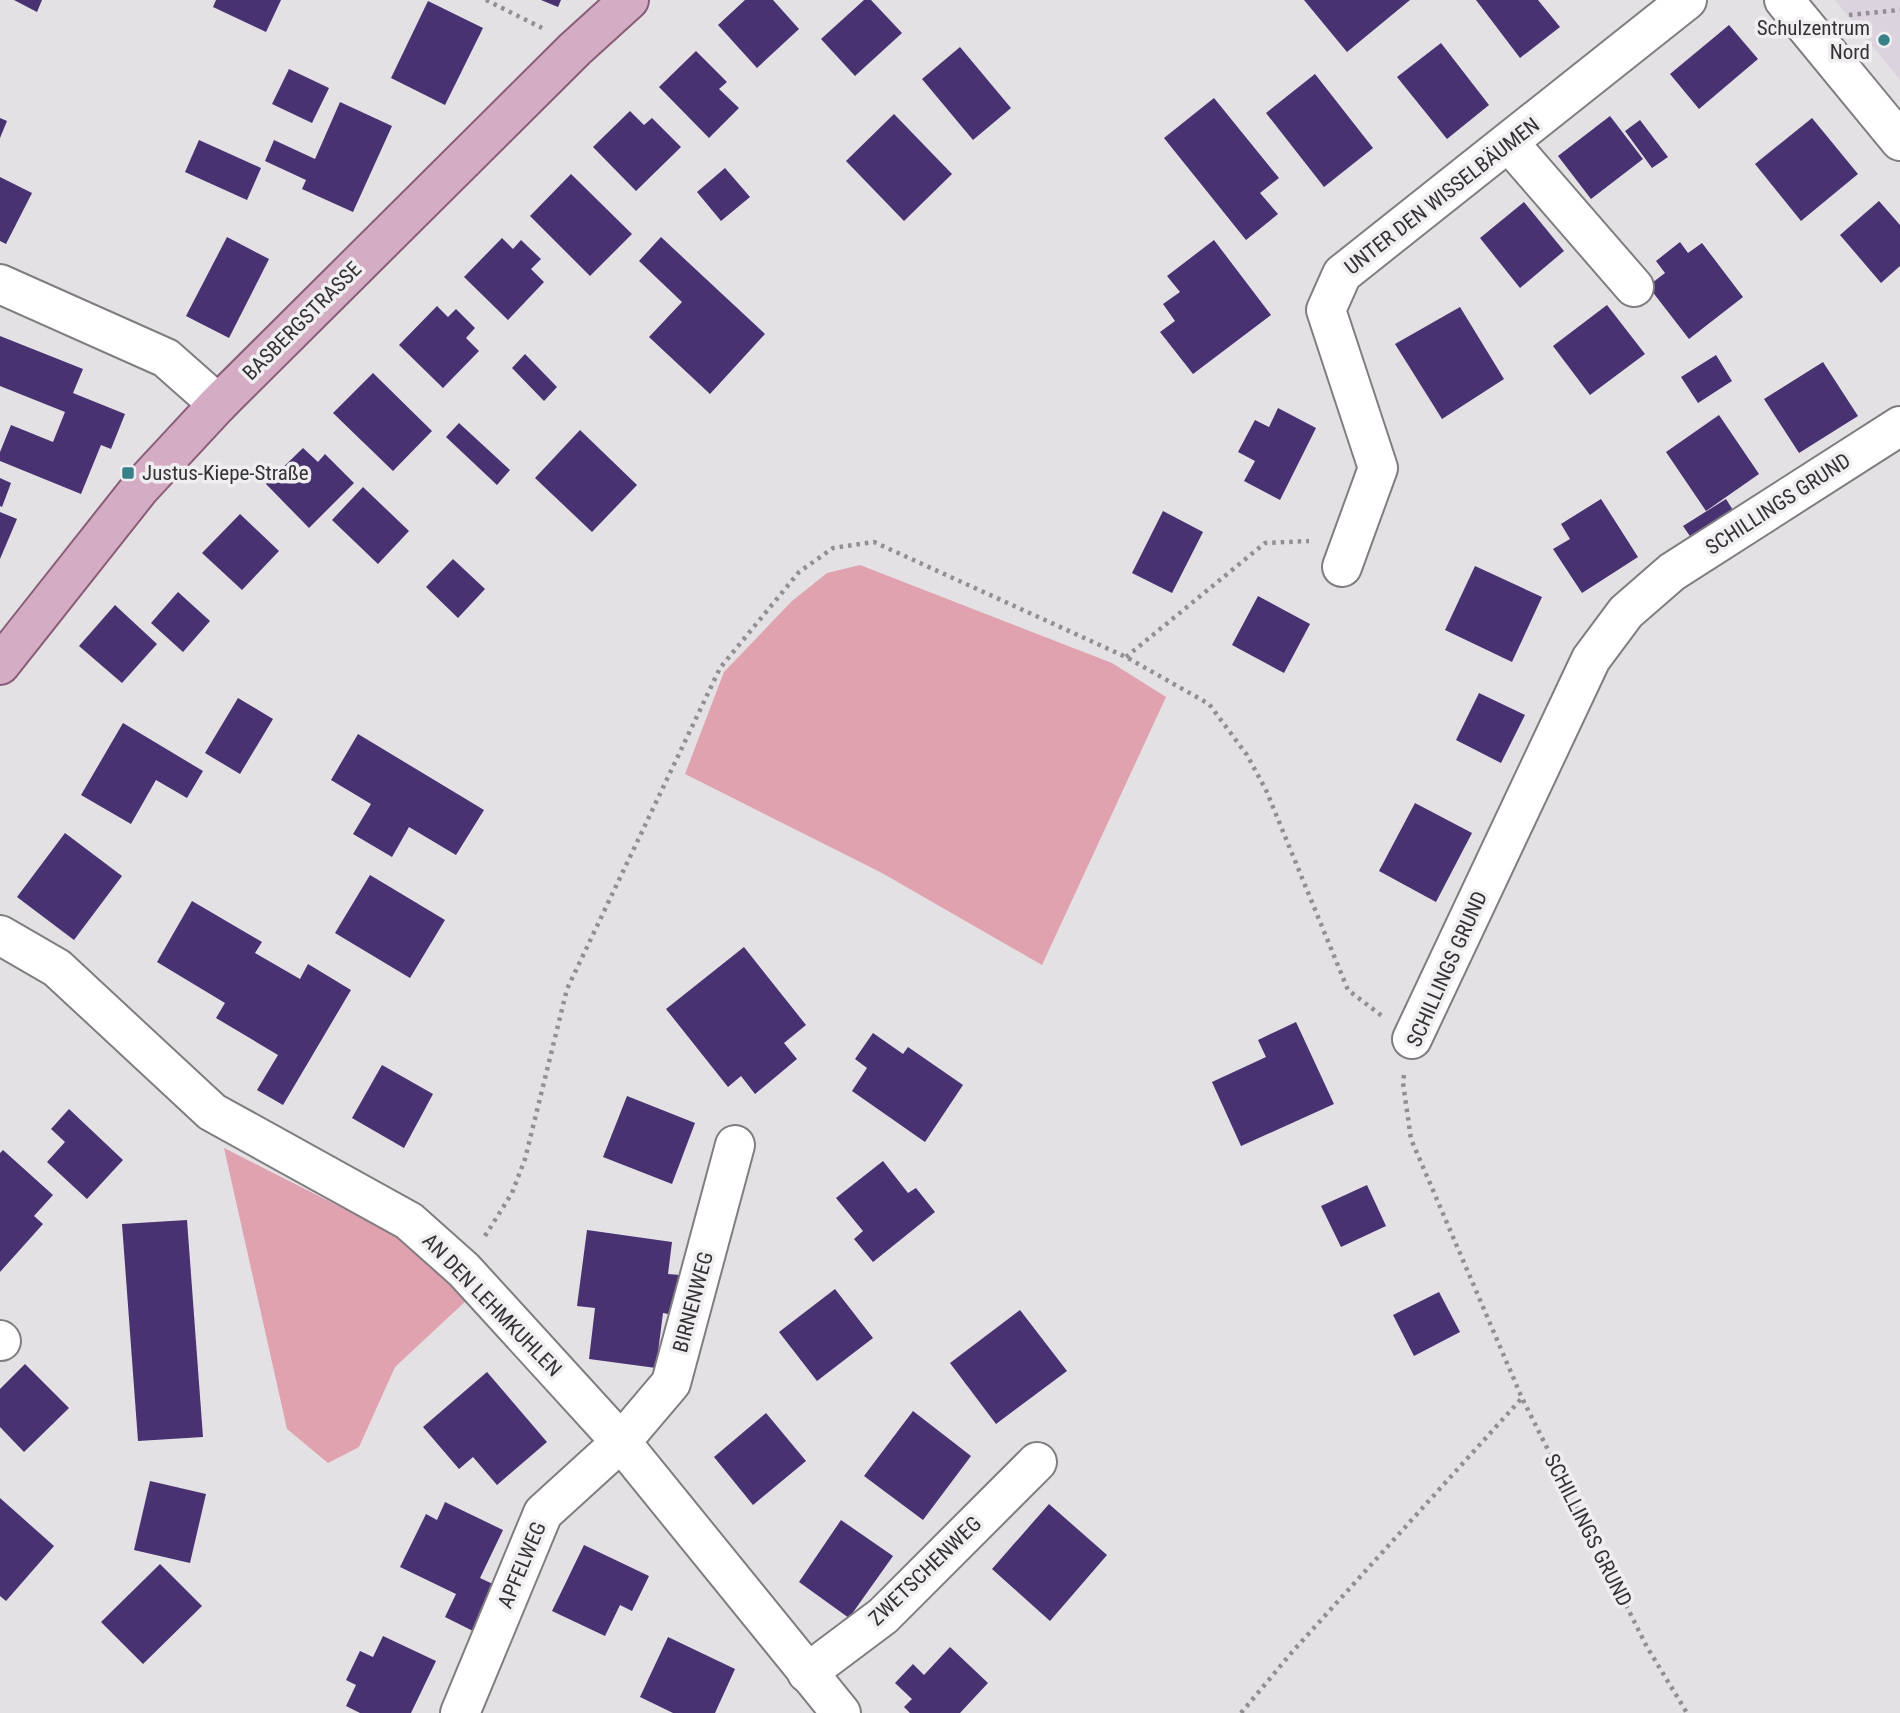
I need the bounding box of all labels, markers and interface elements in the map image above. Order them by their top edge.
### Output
place label: Schulzentrum Nord [1757,16,1870,64]
marker: Schulzentrum Nord [1876,32,1892,48]
street label: UNTER DEN WISSELBÄUMEN [1340,113,1544,279]
street label: BASBERGSTRASSE [238,257,366,385]
street label: SCHILLINGS GRUND [1701,448,1855,560]
place label: Justus-Kiepe-Straße [142,461,309,485]
marker: Justus-Kiepe-Straße [120,465,136,481]
street label: SCHILLINGS GRUND [1402,887,1492,1051]
street label: AN DEN LEHMKUHLEN [418,1229,566,1381]
street label: BIRNENWEG [668,1249,718,1355]
street label: SCHILLINGS GRUND [1539,1450,1637,1610]
street label: ZWETSCHENWEG [864,1511,986,1631]
street label: APFELWEG [493,1518,551,1612]

